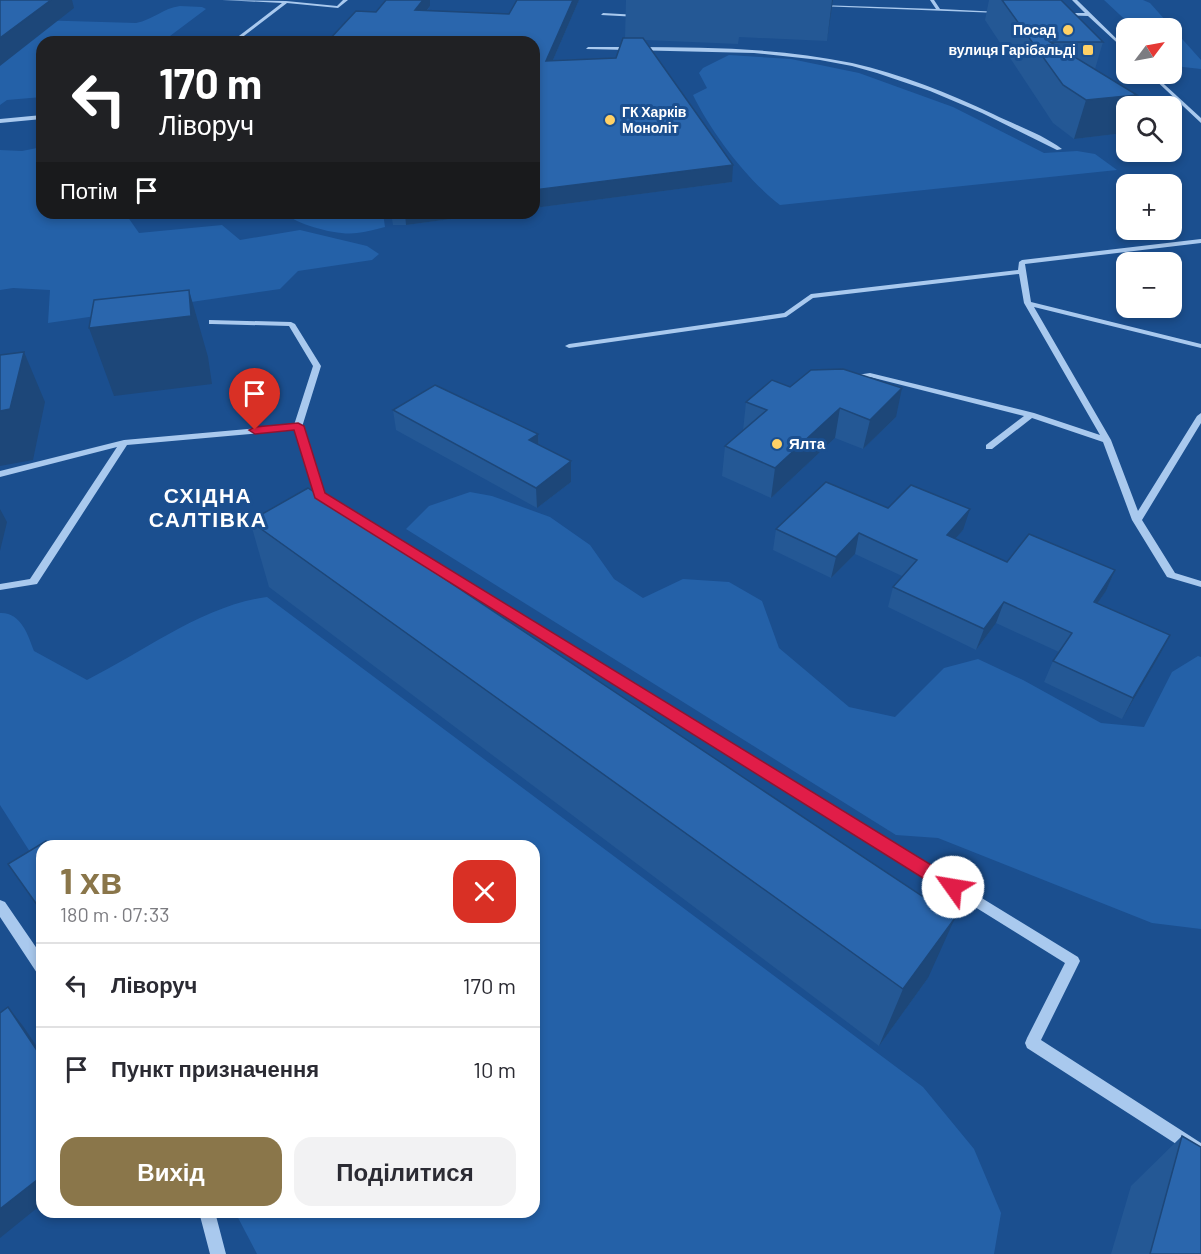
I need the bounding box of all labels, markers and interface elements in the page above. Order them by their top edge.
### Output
north arrow [1116,18,1182,84]
map controls [1116,18,1182,318]
place label: Посад [1013,21,1056,38]
marker: Посад [1061,23,1075,37]
place label: вулиця Гарібальді [948,41,1076,58]
marker: вулиця Гарібальді [1081,43,1095,57]
text: 170 m [159,57,262,107]
icon: left [60,60,138,138]
button: search [1116,96,1182,162]
place label: ГК Харків Моноліт [622,103,687,136]
text: Ліворуч [159,108,254,140]
marker: ГК Харків Моноліт [603,113,617,127]
icon: arrive [130,174,163,207]
button: + [1116,174,1182,240]
text: Потім [60,177,118,203]
button: − [1116,252,1182,318]
pin [229,368,280,430]
icon: arrive [238,377,271,410]
place label: Ялта [789,434,826,452]
marker: Ялта [770,437,784,451]
district label: СХІДНА САЛТІВКА [149,482,267,531]
position arrow [921,855,985,919]
text: 1 хв [60,858,122,901]
button: close [453,860,516,923]
text: 180 m · 07:33 [60,902,170,926]
icon: left [60,969,93,1002]
text: Ліворуч [111,971,197,997]
text: 170 m [463,972,516,998]
icon: arrive [60,1053,93,1086]
text: Пункт призначення [111,1055,319,1081]
text: 10 m [473,1056,516,1082]
button: Вихід [60,1137,282,1206]
button: Поділитися [294,1137,516,1206]

